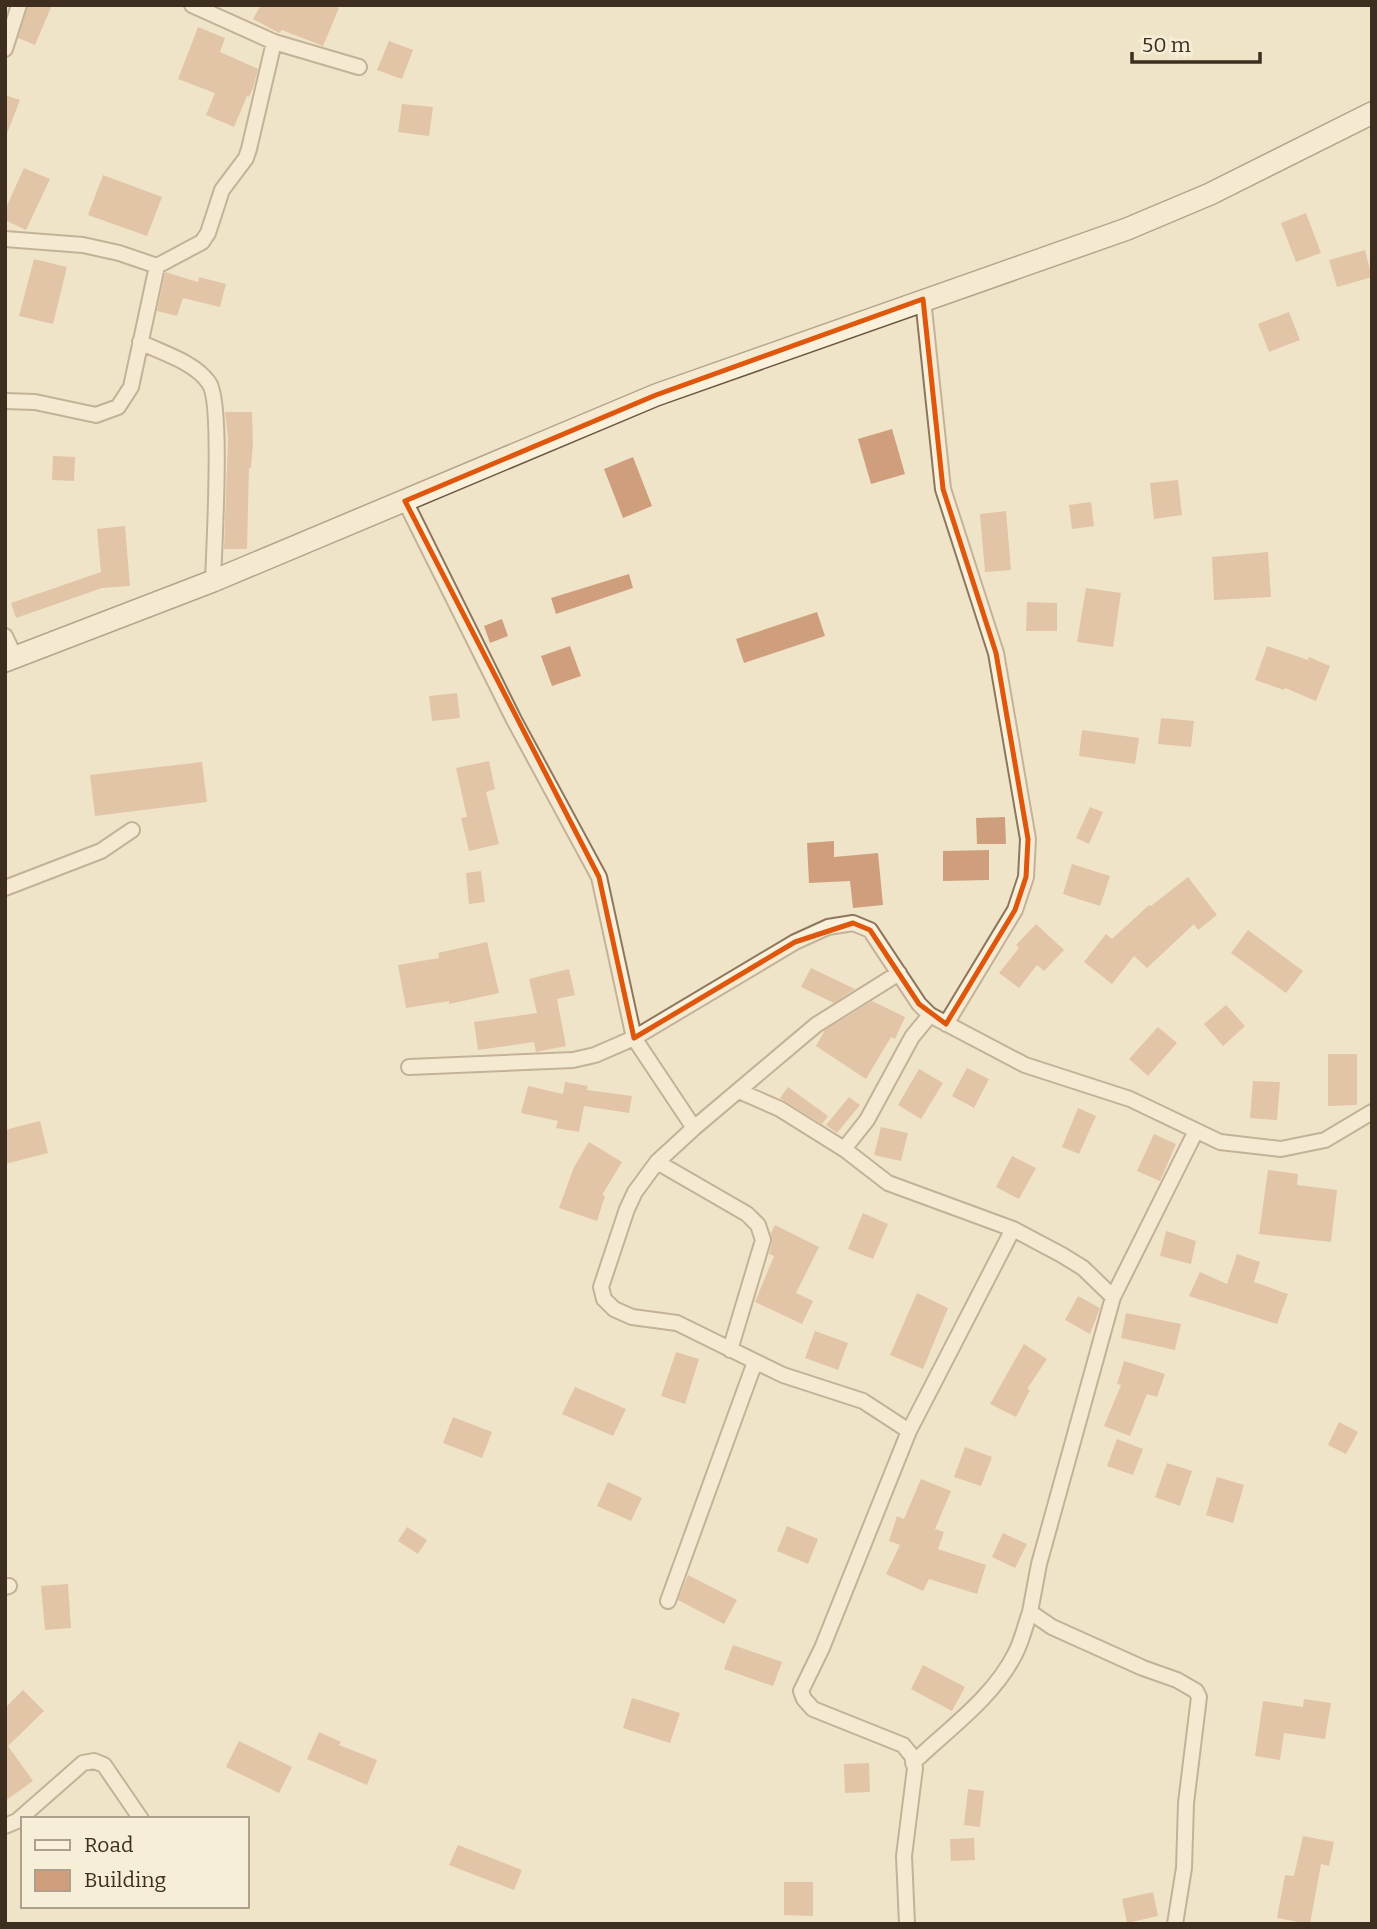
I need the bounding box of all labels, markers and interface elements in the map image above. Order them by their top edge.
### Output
scale bar [1132,21,1260,65]
text: 50 m [1142,32,1191,58]
legend [21,1817,248,1908]
text: Road [84,1832,133,1858]
text: Building [84,1867,167,1893]

